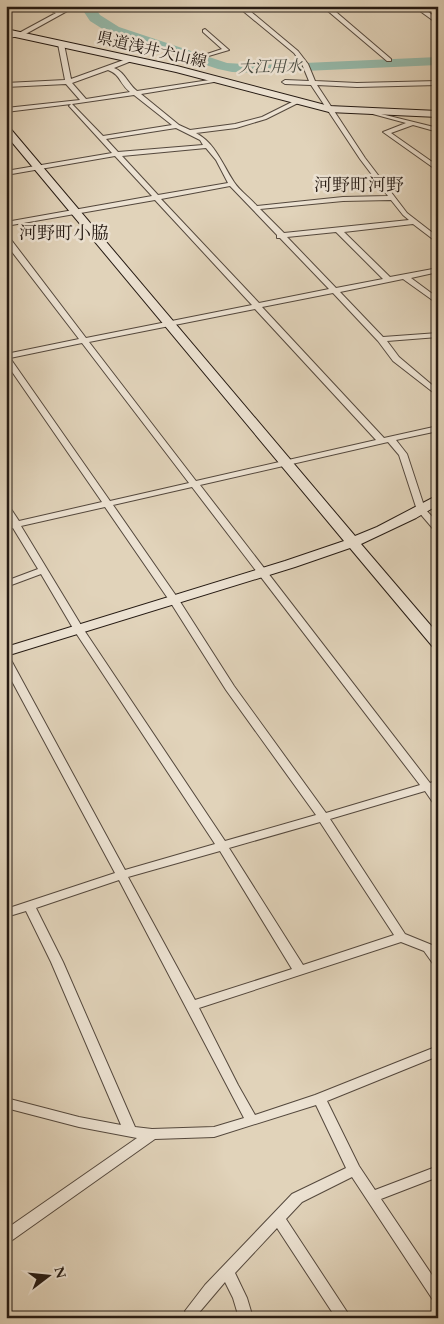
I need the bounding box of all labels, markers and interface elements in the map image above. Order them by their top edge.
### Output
street label: 県道浅井犬山線 [95,27,209,72]
water label: 大江用水 [238,55,304,78]
district label: 河野町河野 [314,173,404,196]
district label: 河野町小脇 [19,221,109,244]
north arrow [22,1252,72,1302]
text: N [50,1264,71,1281]

